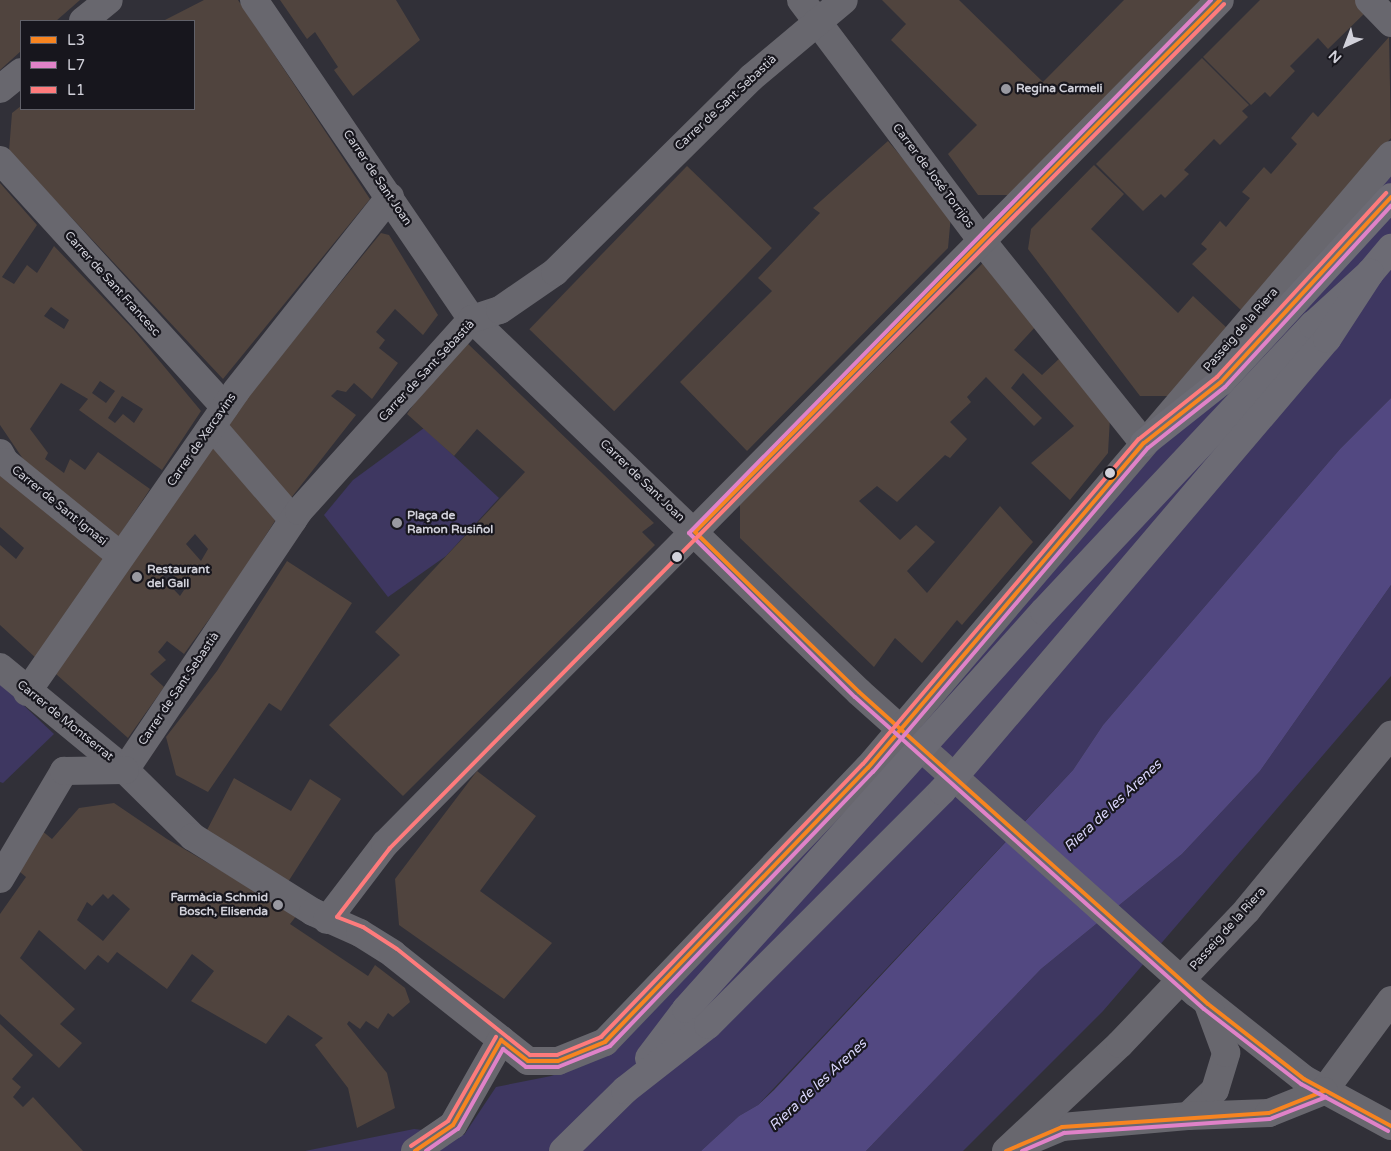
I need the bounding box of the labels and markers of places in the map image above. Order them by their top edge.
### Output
place label: Regina Carmeli [1016,82,1103,96]
marker: Regina Carmeli [1000,83,1012,95]
unlabelled marker [1105,468,1115,478]
place label: Plaça de Ramon Rusiñol [407,509,493,537]
marker: Plaça de Ramon Rusiñol [391,517,403,529]
unlabelled marker [672,552,682,562]
place label: Restaurant del Gall [147,563,210,591]
marker: Restaurant del Gall [131,571,143,583]
place label: Farmàcia Schmid Bosch, Elisenda [171,891,268,919]
marker: Farmàcia Schmid Bosch, Elisenda [272,899,284,911]

